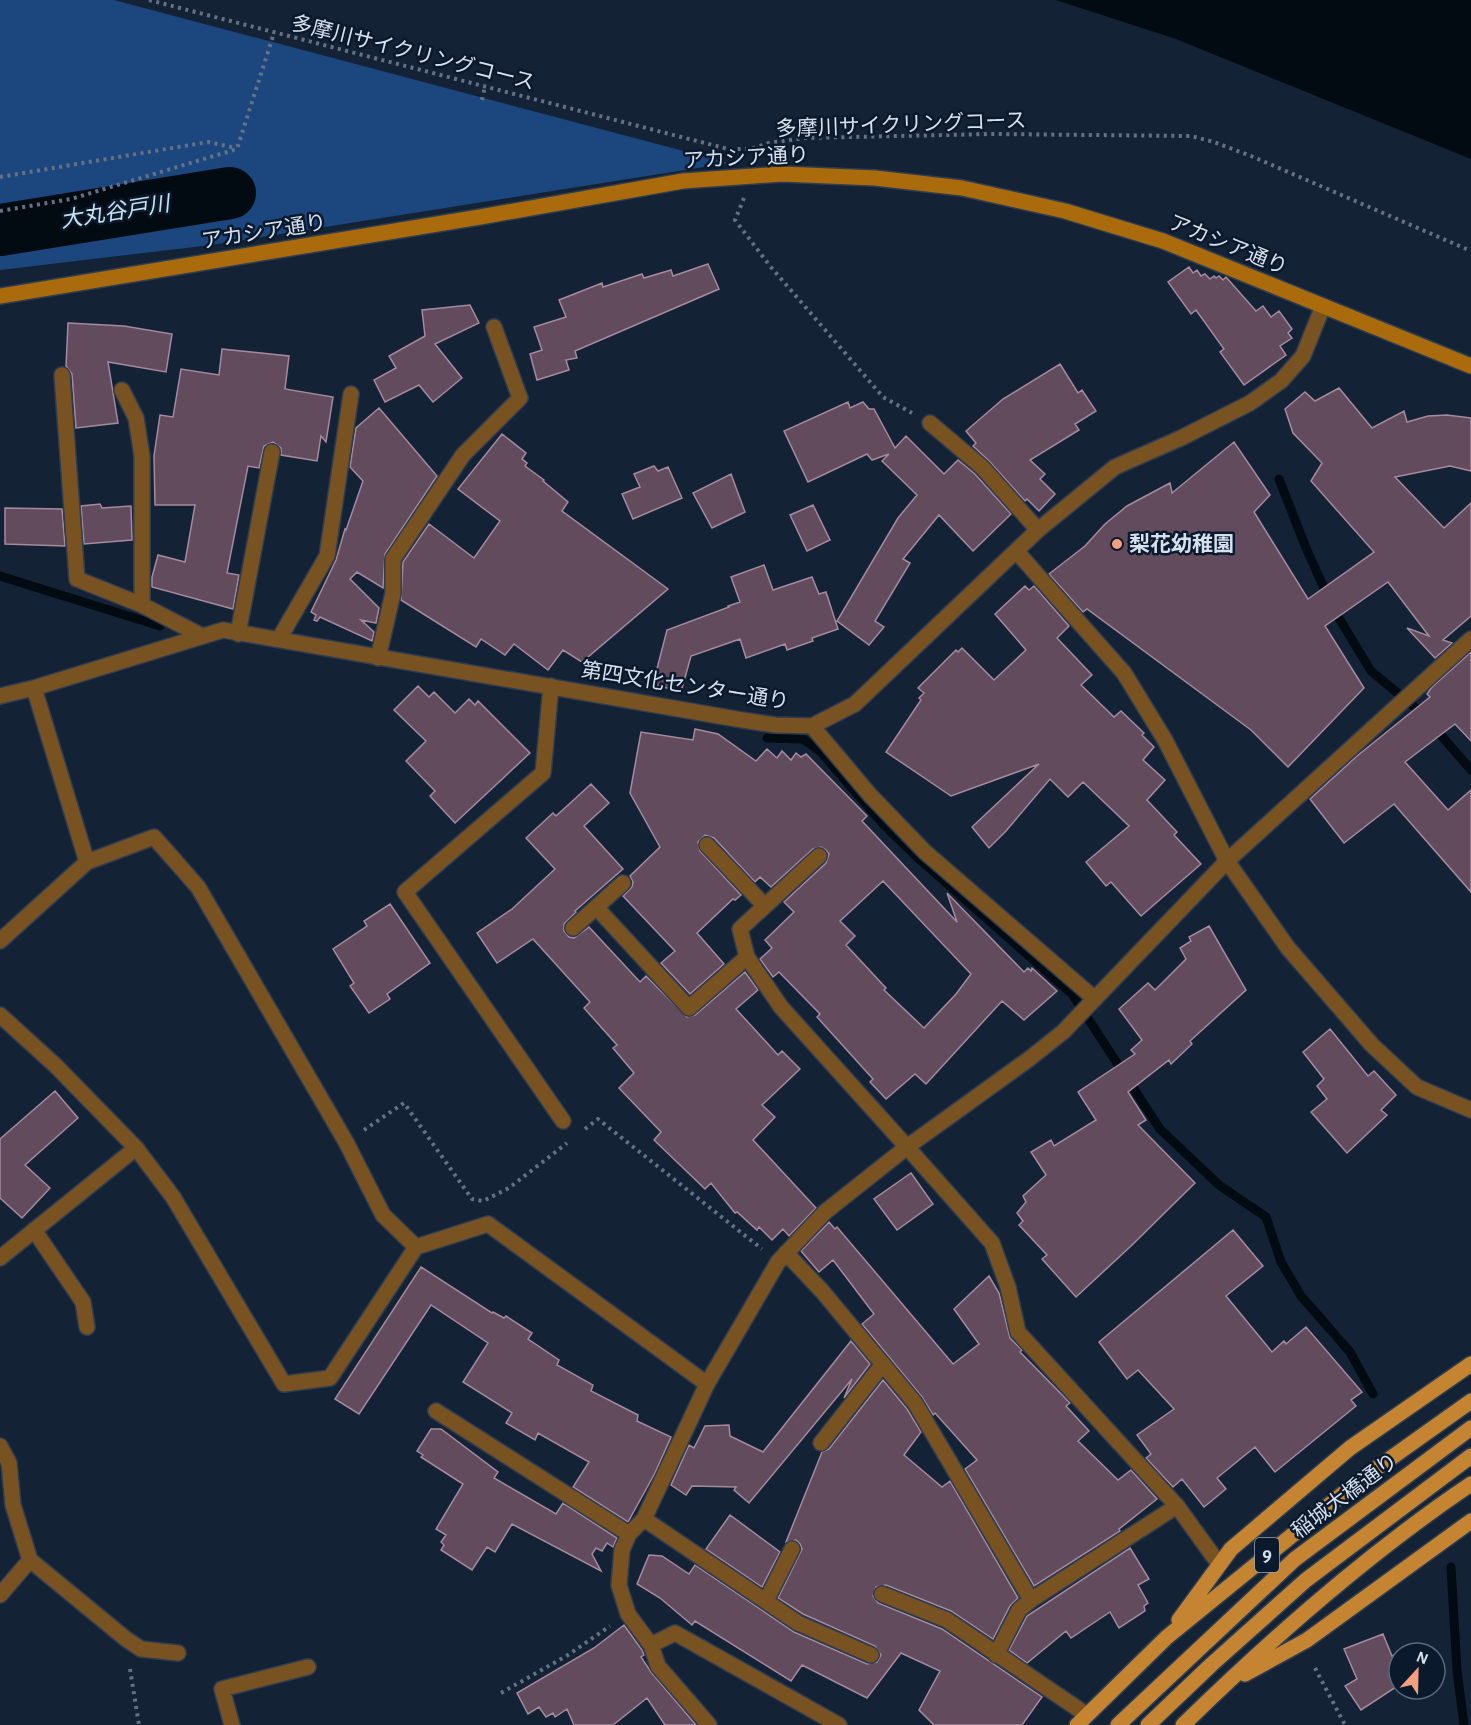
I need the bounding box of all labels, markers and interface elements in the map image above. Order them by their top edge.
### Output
street label: 多摩川サイクリングコース [289,12,537,93]
street label: 多摩川サイクリングコース [775,109,1027,140]
street label: アカシア通り [682,143,809,172]
water label: 大丸谷戸川 [59,191,173,231]
street label: アカシア通り [200,211,328,252]
street label: アカシア通り [1166,211,1291,278]
place label: 梨花幼稚園 [1129,533,1234,555]
marker: 梨花幼稚園 [1110,537,1124,551]
street label: 第四文化センター通り [580,658,791,713]
street label: 稲城大橋通り [1288,1449,1402,1542]
road number: 9 [1255,1538,1279,1572]
north arrow [1387,1641,1447,1701]
text: N [1414,1649,1430,1668]

